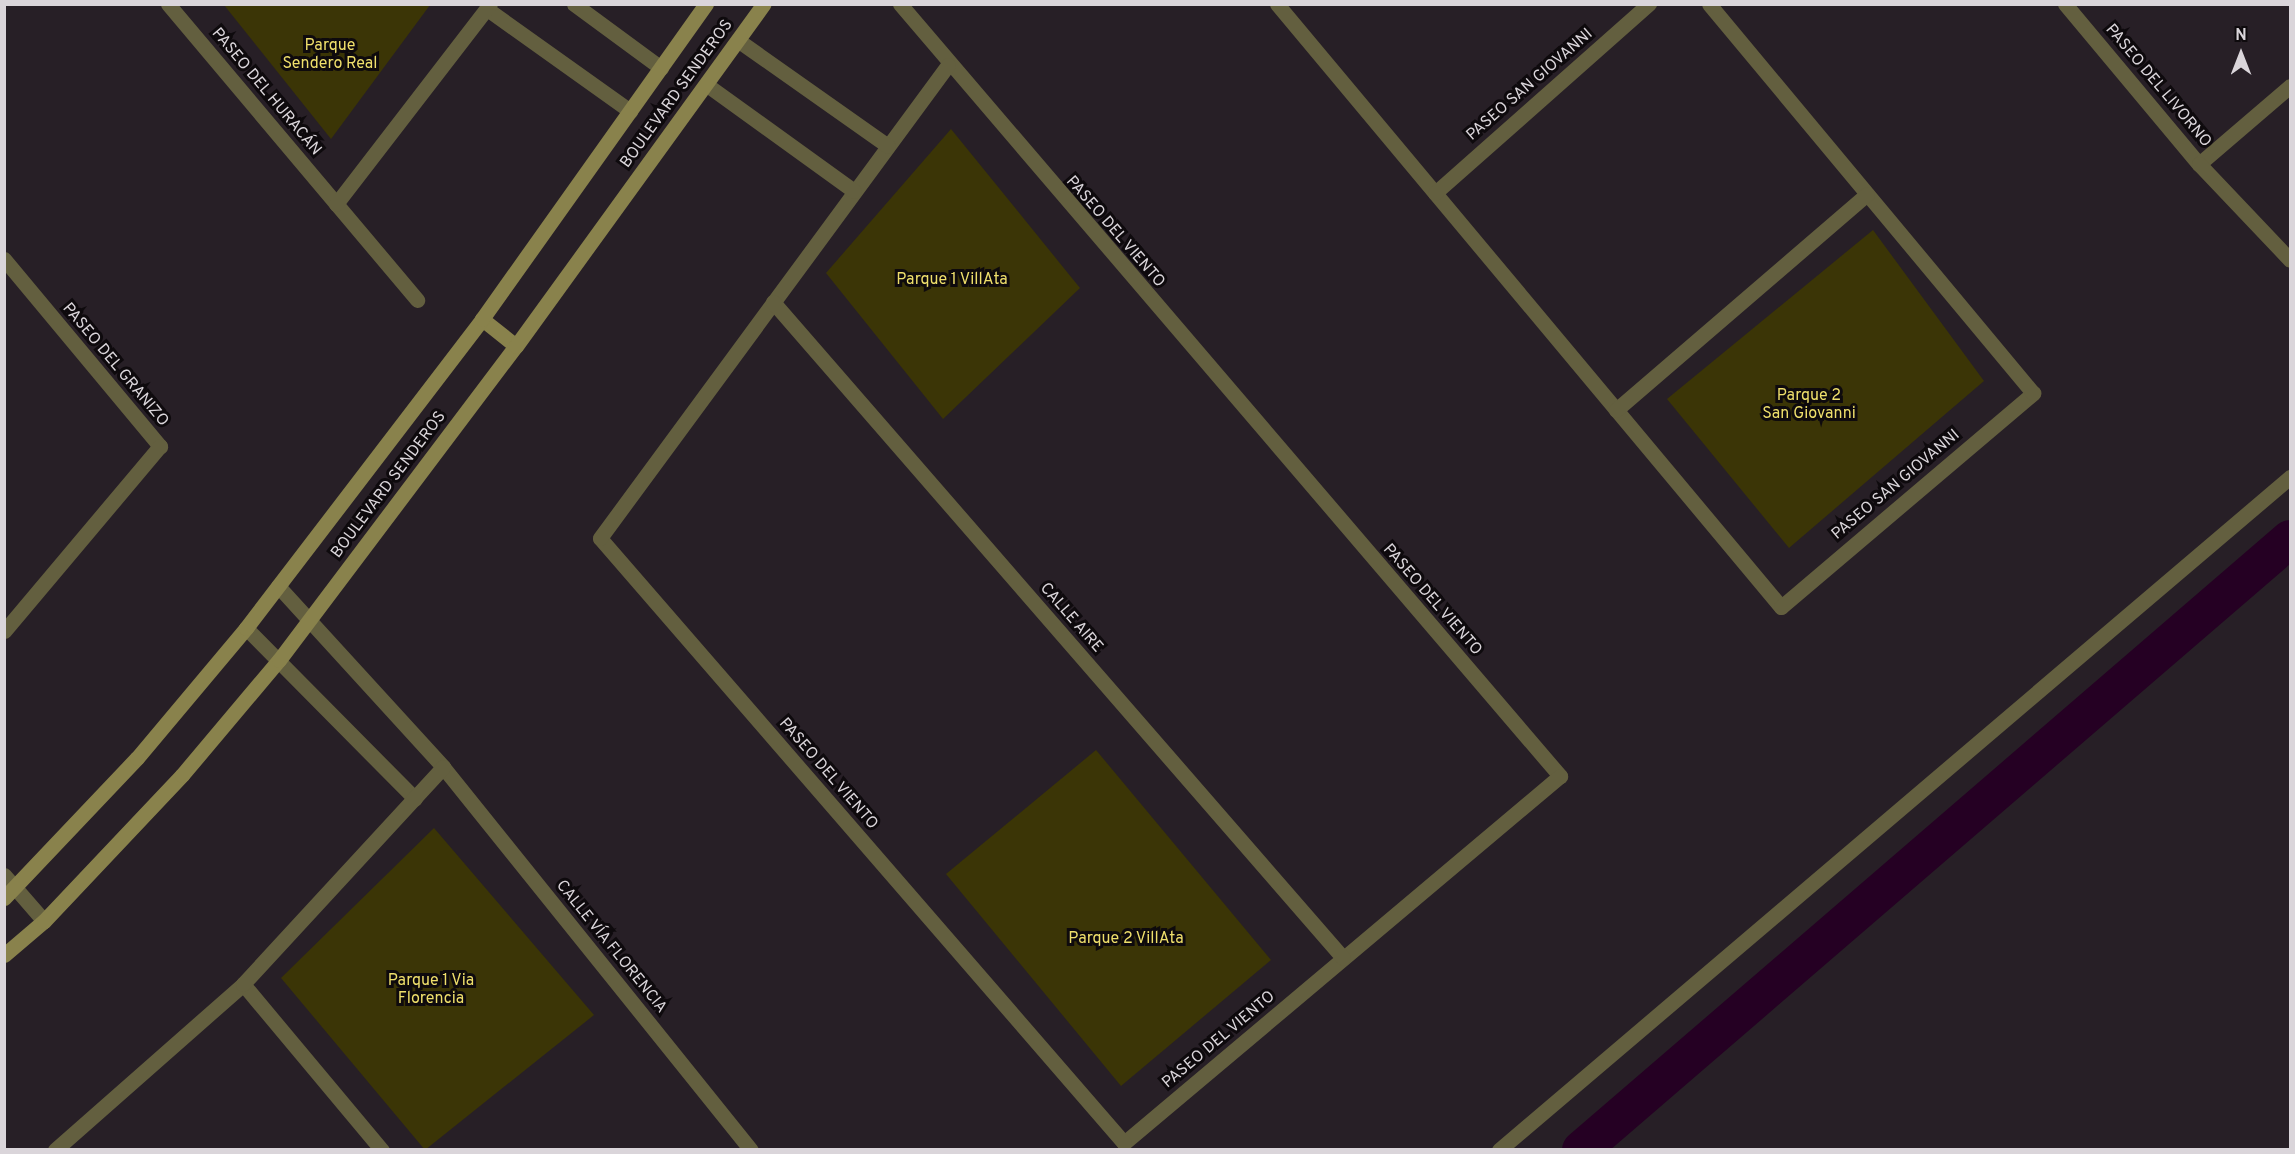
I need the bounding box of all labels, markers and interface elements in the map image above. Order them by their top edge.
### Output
street label: BOULEVARD SENDEROS [617,16,737,172]
street label: PASEO DEL LIVORNO [2101,20,2215,152]
street label: PASEO DEL HURACÁN [207,24,325,160]
north arrow [2211,24,2271,84]
street label: PASEO SAN GIOVANNI [1463,25,1597,145]
text: N [2235,26,2247,46]
park label: Parque Sendero Real [283,36,377,74]
street label: PASEO DEL VIENTO [1061,172,1169,292]
park label: Parque 1 VillAta [896,270,1008,290]
street label: PASEO DEL GRANIZO [58,299,172,431]
park label: Parque 2 San Giovanni [1762,386,1856,424]
street label: BOULEVARD SENDEROS [328,408,450,562]
street label: PASEO SAN GIOVANNI [1828,426,1964,544]
street label: PASEO DEL VIENTO [1378,540,1486,660]
street label: CALLE AIRE [1035,579,1107,657]
street label: PASEO DEL VIENTO [774,714,882,834]
street label: CALLE VÍA FLORENCIA [551,876,671,1018]
park label: Parque 2 VillAta [1068,929,1184,949]
park label: Parque 1 Via Florencia [387,971,475,1009]
street label: PASEO DEL VIENTO [1158,987,1280,1093]

